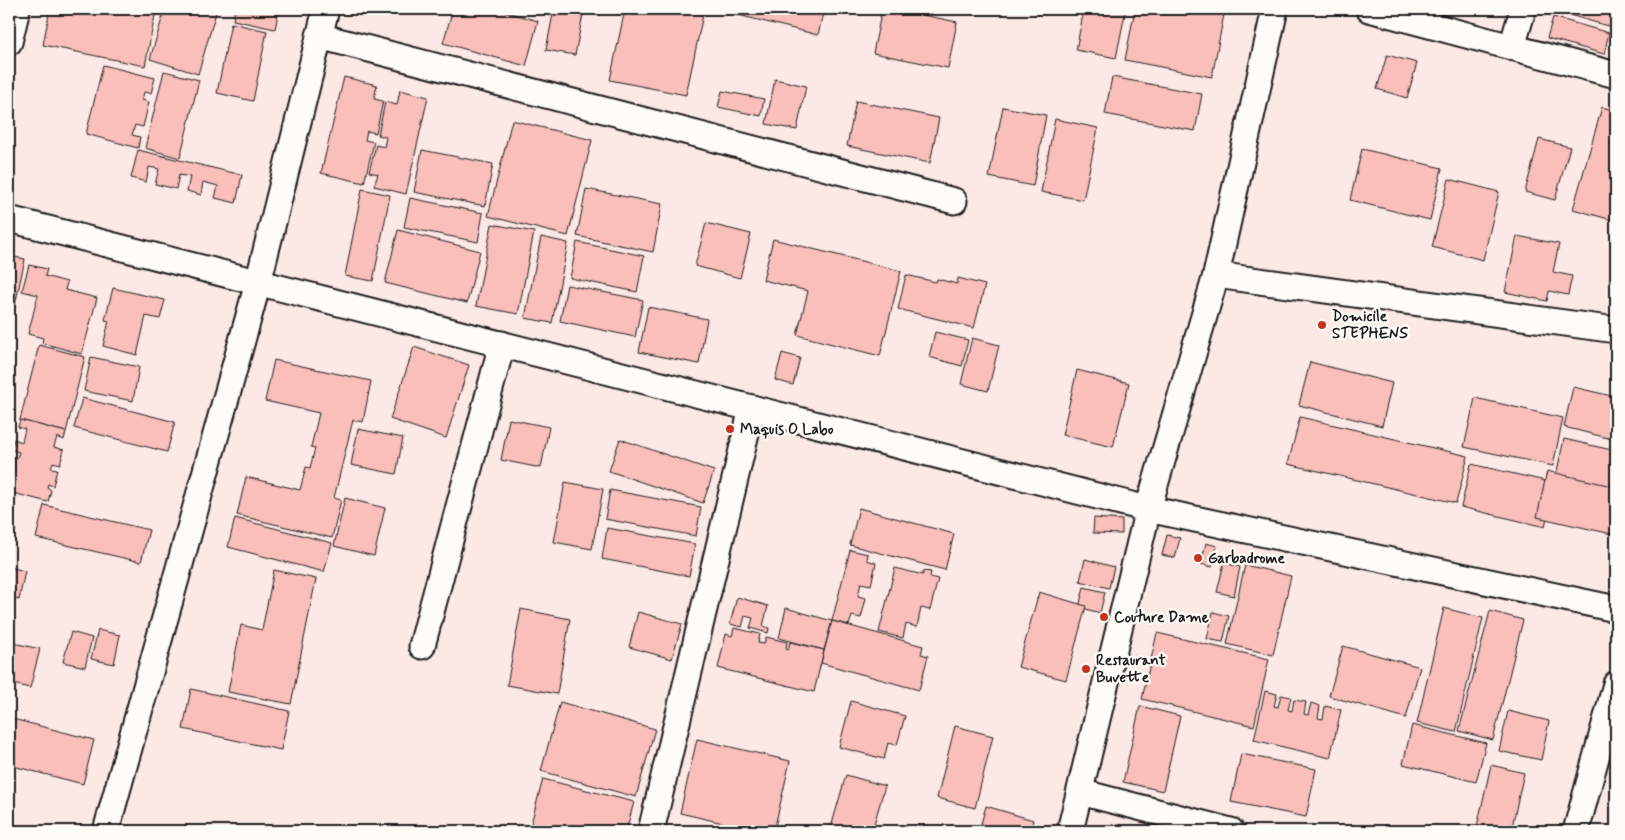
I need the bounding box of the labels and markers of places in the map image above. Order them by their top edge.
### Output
place label: Domicile STEPHENS [1332,307,1408,344]
marker: Domicile STEPHENS [1316,319,1328,331]
place label: Maquis O Labo [740,420,834,440]
marker: Maquis O Labo [724,423,736,435]
place label: Garbadrome [1208,549,1285,569]
marker: Garbadrome [1192,552,1204,564]
place label: Couture Dame [1114,608,1209,628]
marker: Couture Dame [1098,611,1110,623]
place label: Restaurant Buvette [1096,651,1166,688]
marker: Restaurant Buvette [1080,663,1092,675]

